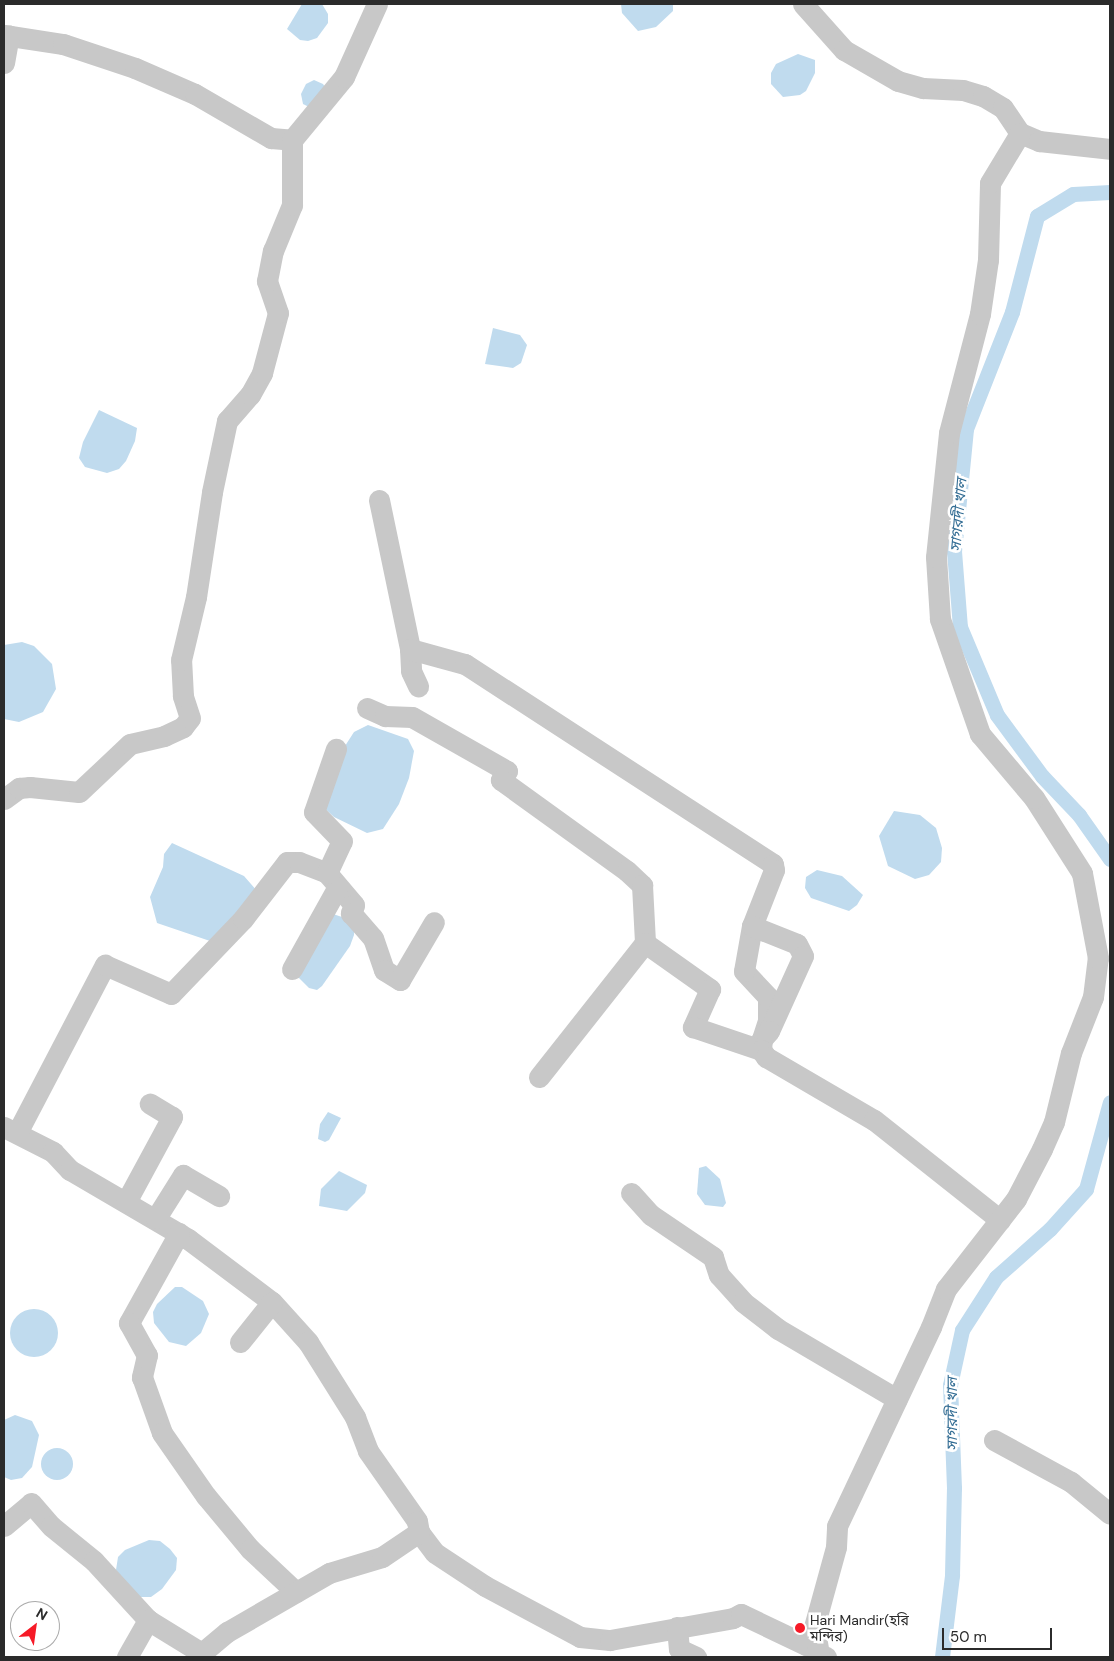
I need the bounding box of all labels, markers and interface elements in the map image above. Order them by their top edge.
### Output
water label: সাগরদী খাল [947,478,971,552]
water label: সাগরদী খাল [944,1377,962,1451]
north arrow [10,1601,60,1651]
text: N [33,1604,51,1624]
place label: Hari Mandir(হরি মন্দির) [810,1612,909,1644]
scale bar [944,1618,1054,1650]
marker: Hari Mandir(হরি মন্দির) [794,1622,806,1634]
text: 50 m [950,1627,987,1647]

